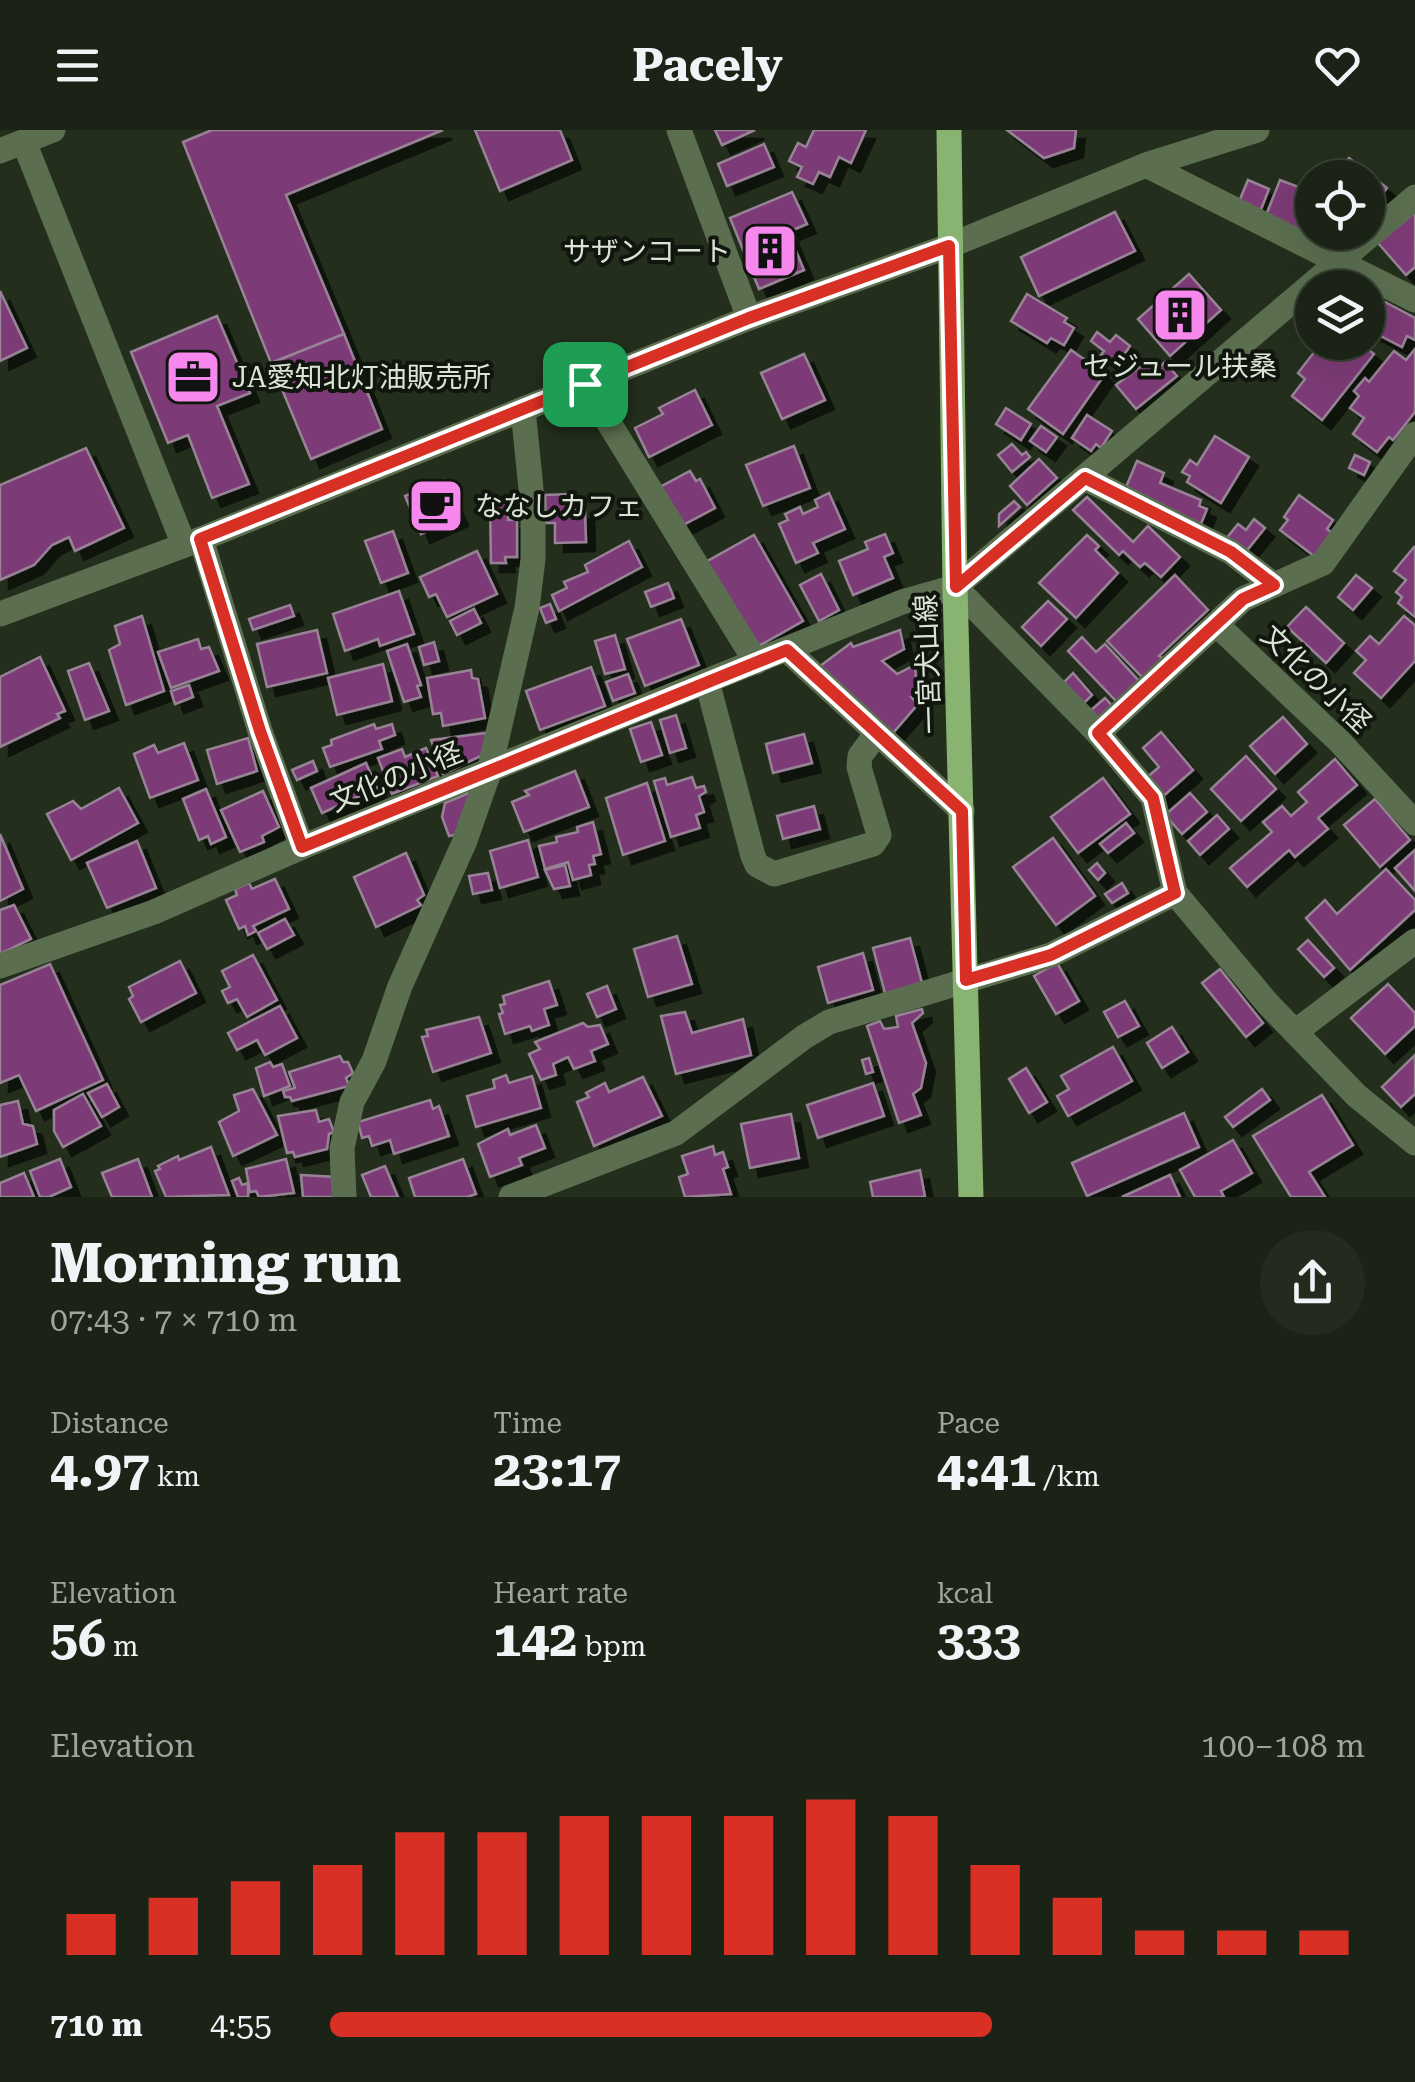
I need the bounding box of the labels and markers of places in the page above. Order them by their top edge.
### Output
building icon: サザンコート [740,221,800,281]
place label: サザンコート [563,235,731,268]
building icon: セジュール扶桑 [1150,285,1210,345]
pin [543,342,628,427]
office icon: JA愛知北灯油販売所 [163,347,223,407]
place label: セジュール扶桑 [1083,350,1277,383]
place label: JA愛知北灯油販売所 [232,361,491,394]
cafe icon: ななしカフェ [406,476,466,536]
place label: ななしカフェ [475,490,643,523]

